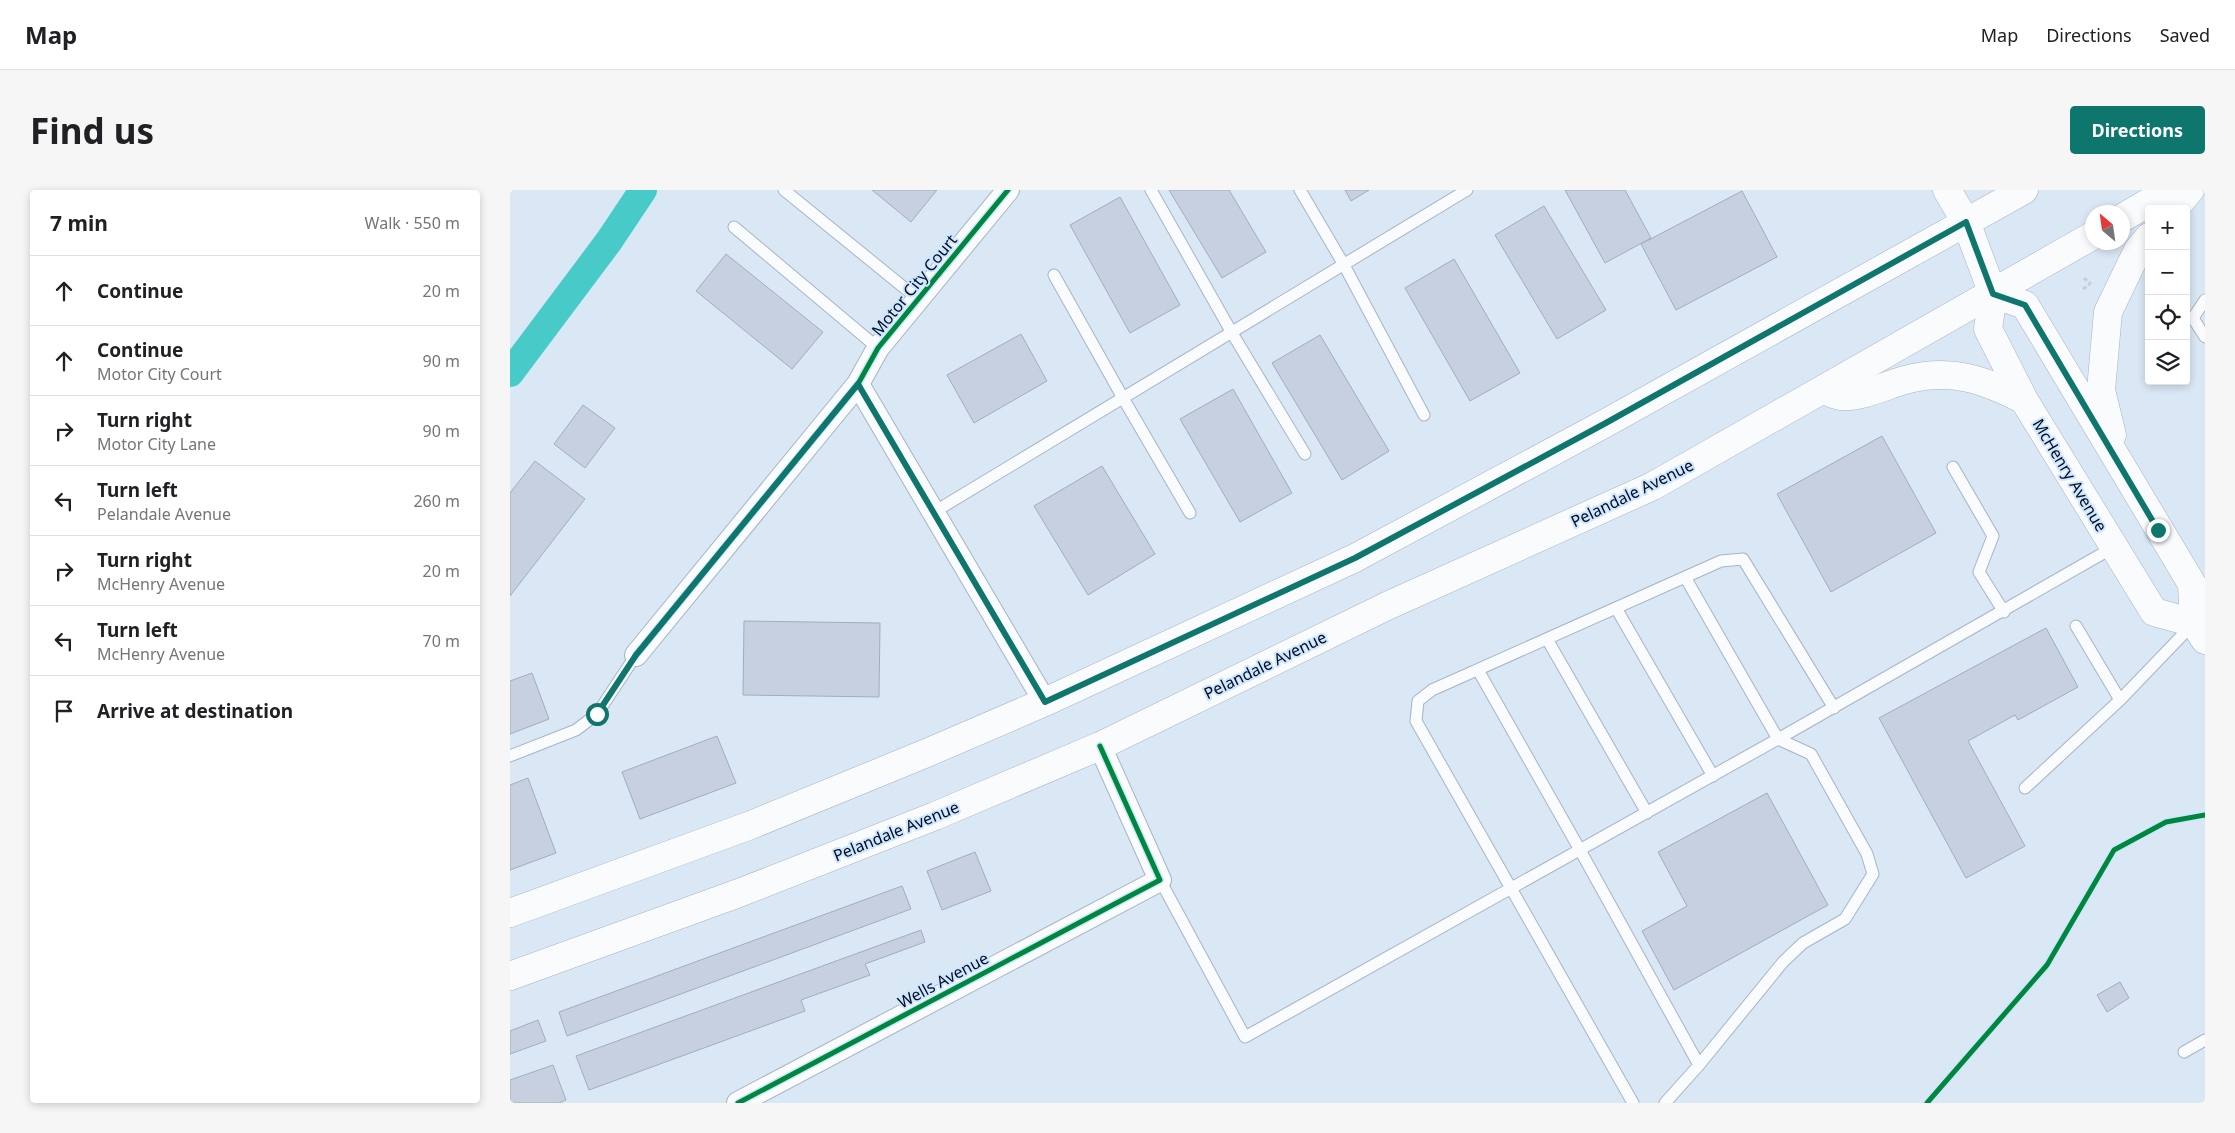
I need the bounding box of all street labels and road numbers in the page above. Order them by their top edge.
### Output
street label: Motor City Court [866,229,962,340]
street label: McHenry Avenue [2028,414,2112,536]
street label: Pelandale Avenue [1567,454,1697,532]
street label: Pelandale Avenue [1200,626,1330,704]
street label: Pelandale Avenue [830,796,962,866]
street label: Wells Avenue [894,947,992,1013]

